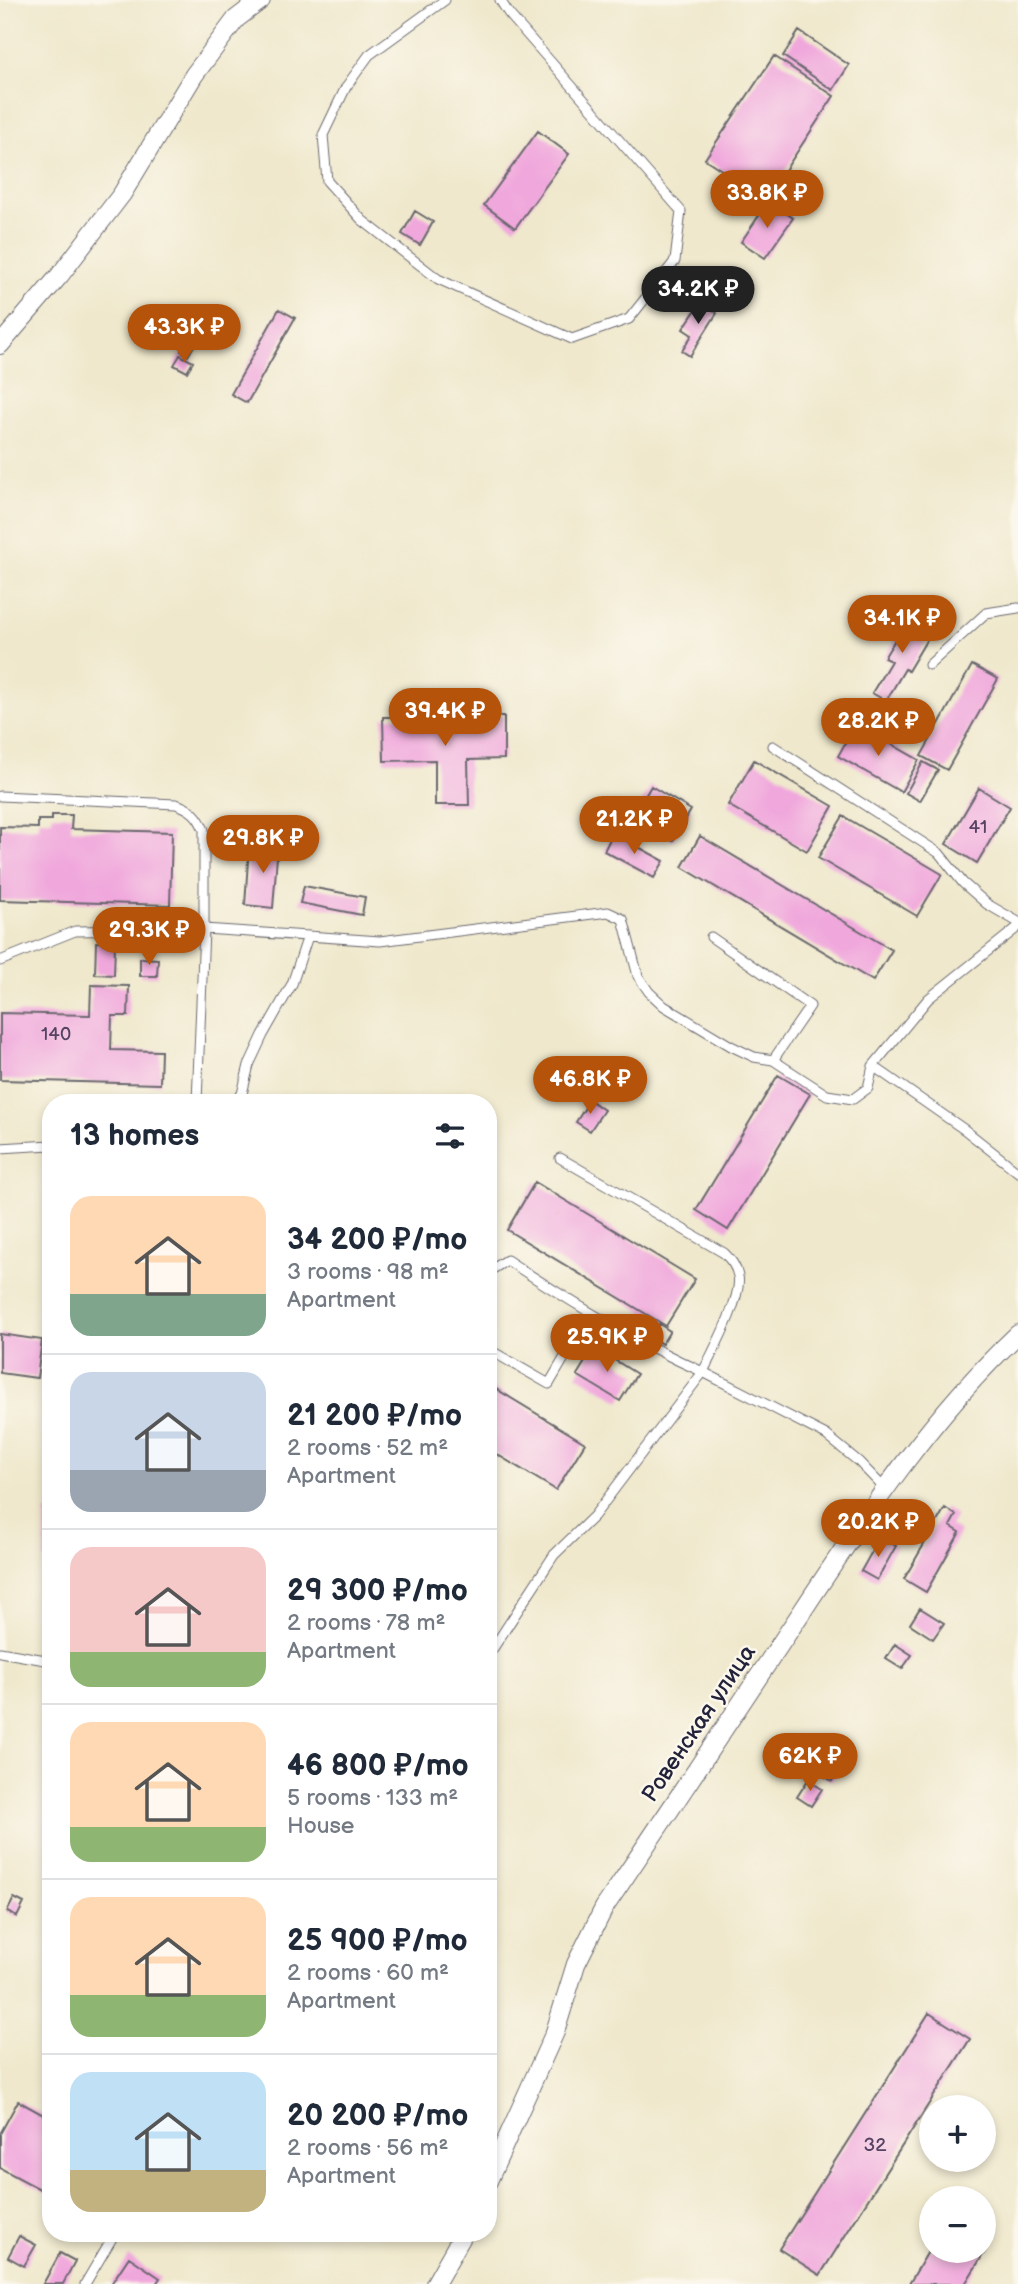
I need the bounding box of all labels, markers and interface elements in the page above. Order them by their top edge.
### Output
pin: 33.8K ₽ [702,170,832,230]
text: 33.8K ₽ [727,179,807,207]
pin: 34.2K ₽ [633,266,763,326]
text: 34.2K ₽ [657,275,739,303]
pin: 43.3K ₽ [119,304,249,364]
text: 43.3K ₽ [144,313,224,341]
pin: 34.1K ₽ [837,596,967,655]
text: 34.1K ₽ [864,604,940,632]
pin: 39.4K ₽ [380,688,510,748]
text: 39.4K ₽ [405,697,485,725]
pin: 28.2K ₽ [813,698,943,758]
text: 28.2K ₽ [837,707,919,735]
pin: 21.2K ₽ [569,796,699,856]
text: 21.2K ₽ [595,805,673,833]
pin: 29.8K ₽ [198,816,328,875]
house number: 41 [969,816,987,839]
text: 29.8K ₽ [222,824,304,852]
pin: 29.3K ₽ [84,908,214,967]
text: 29.3K ₽ [109,916,189,944]
house number: 140 [41,1023,71,1046]
pin: 46.8K ₽ [525,1056,655,1116]
text: 46.8K ₽ [549,1065,631,1093]
icon: filters [431,1117,469,1155]
text: 13 homes [70,1118,199,1154]
text: 34 200 ₽/mo [287,1222,467,1258]
icon: home [126,1224,210,1308]
text: 3 rooms · 98 m² [287,1258,449,1286]
text: Apartment [287,1286,396,1314]
pin: 25.9K ₽ [542,1314,672,1374]
text: 25.9K ₽ [567,1323,647,1351]
text: 21 200 ₽/mo [287,1398,462,1434]
icon: home [126,1400,210,1484]
text: 2 rooms · 52 m² [287,1434,448,1462]
text: Apartment [287,1462,396,1490]
pin: 20.2K ₽ [813,1500,943,1559]
text: 20.2K ₽ [837,1508,919,1536]
text: 29 300 ₽/mo [287,1573,468,1609]
icon: home [126,1575,210,1659]
text: 2 rooms · 78 m² [287,1609,445,1637]
text: Apartment [287,1637,396,1665]
street label: Ровенская улица [636,1639,762,1808]
pin: 62K ₽ [761,1734,859,1793]
text: 62K ₽ [779,1742,841,1770]
text: 46 800 ₽/mo [287,1748,469,1784]
icon: home [126,1750,210,1834]
text: 5 rooms · 133 m² [287,1784,458,1812]
text: House [287,1812,354,1840]
text: 25 900 ₽/mo [287,1923,468,1959]
icon: home [126,1925,210,2009]
text: 2 rooms · 60 m² [287,1959,449,1987]
text: Apartment [287,1987,396,2015]
map controls [919,2095,996,2263]
button: + [919,2095,996,2172]
text: 20 200 ₽/mo [287,2098,468,2134]
icon: home [126,2100,210,2184]
text: 2 rooms · 56 m² [287,2134,449,2162]
house number: 32 [864,2134,887,2157]
text: Apartment [287,2162,396,2190]
button: − [919,2186,996,2263]

